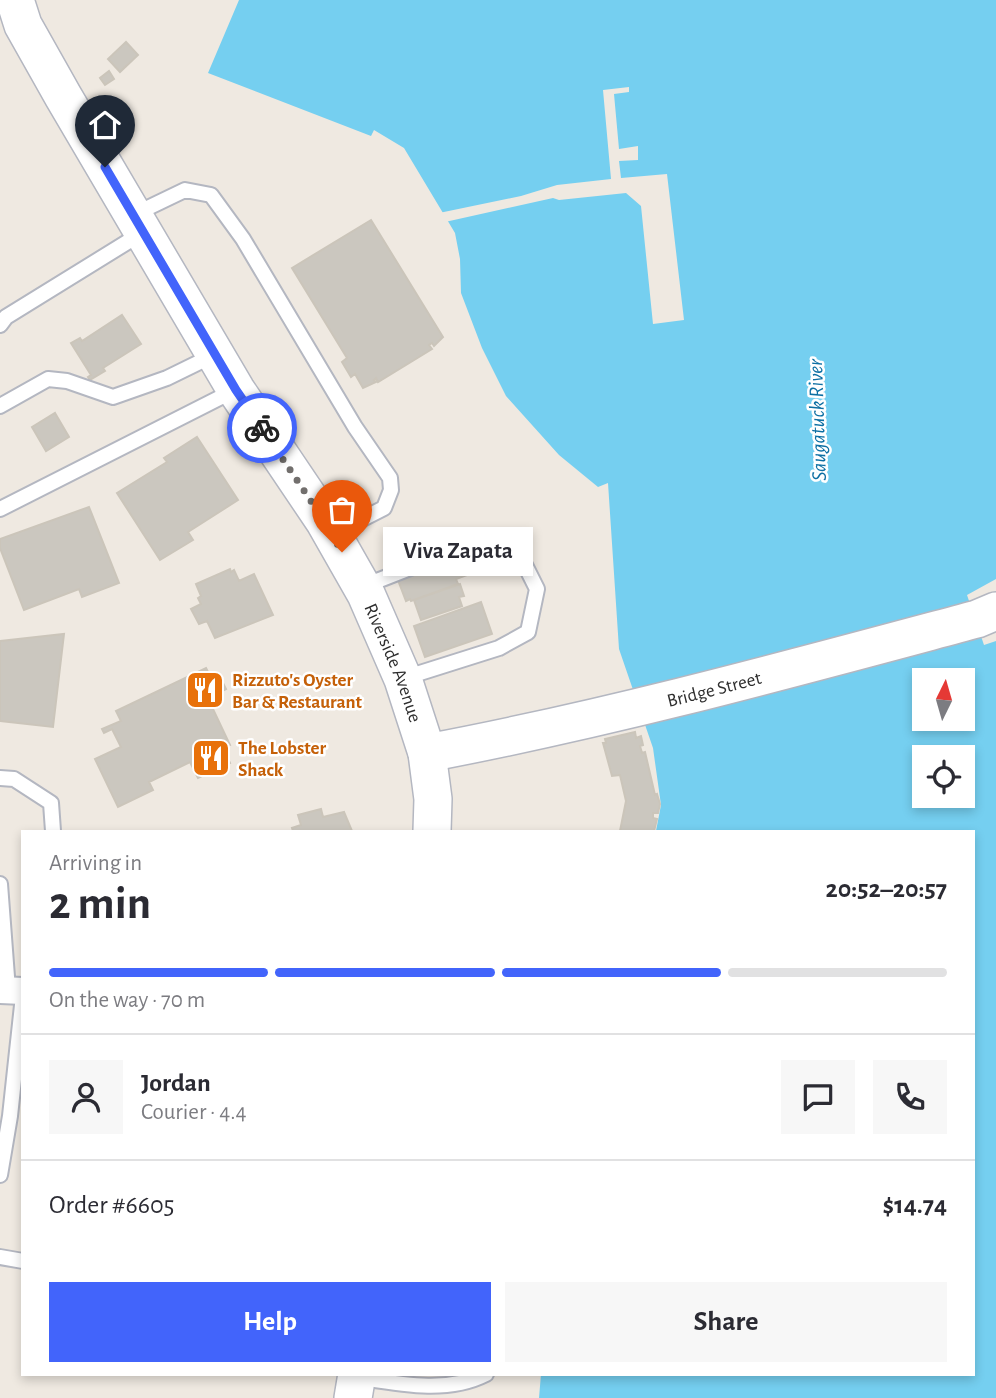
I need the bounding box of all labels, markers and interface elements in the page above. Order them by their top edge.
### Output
pin [75,95,135,167]
icon: home [86,106,124,144]
water label: Saugatuck River [805,357,830,481]
courier [227,393,297,463]
icon: bike [243,409,281,447]
pin [312,480,372,552]
icon: bag [323,491,361,529]
callout: Viva Zapata [384,528,534,576]
text: Viva Zapata [403,540,513,563]
street label: Riverside Avenue [360,601,424,725]
north arrow [912,668,975,732]
map controls [912,668,975,808]
restaurant icon: Rizzuto's Oyster Bar & Restaurant [184,669,226,711]
street label: Bridge Street [665,669,763,711]
place label: Rizzuto's Oyster Bar & Restaurant [232,671,363,712]
restaurant icon: The Lobster Shack [190,737,232,779]
place label: The Lobster Shack [238,739,327,780]
button: locate [912,745,975,808]
text: Arriving in [49,852,142,875]
text: 20:52–20:57 [826,876,947,902]
text: 2 min [49,881,151,927]
text: On the way · 70 m [49,989,205,1012]
button: person [49,1060,123,1134]
button: chat [781,1060,855,1134]
button: phone [873,1060,947,1134]
text: Jordan [141,1070,211,1096]
text: Courier · 4.4 [141,1101,247,1124]
text: Order #6605 [49,1192,174,1218]
text: $14.74 [883,1192,947,1218]
button: Help [49,1282,491,1362]
button: Share [505,1282,947,1362]

